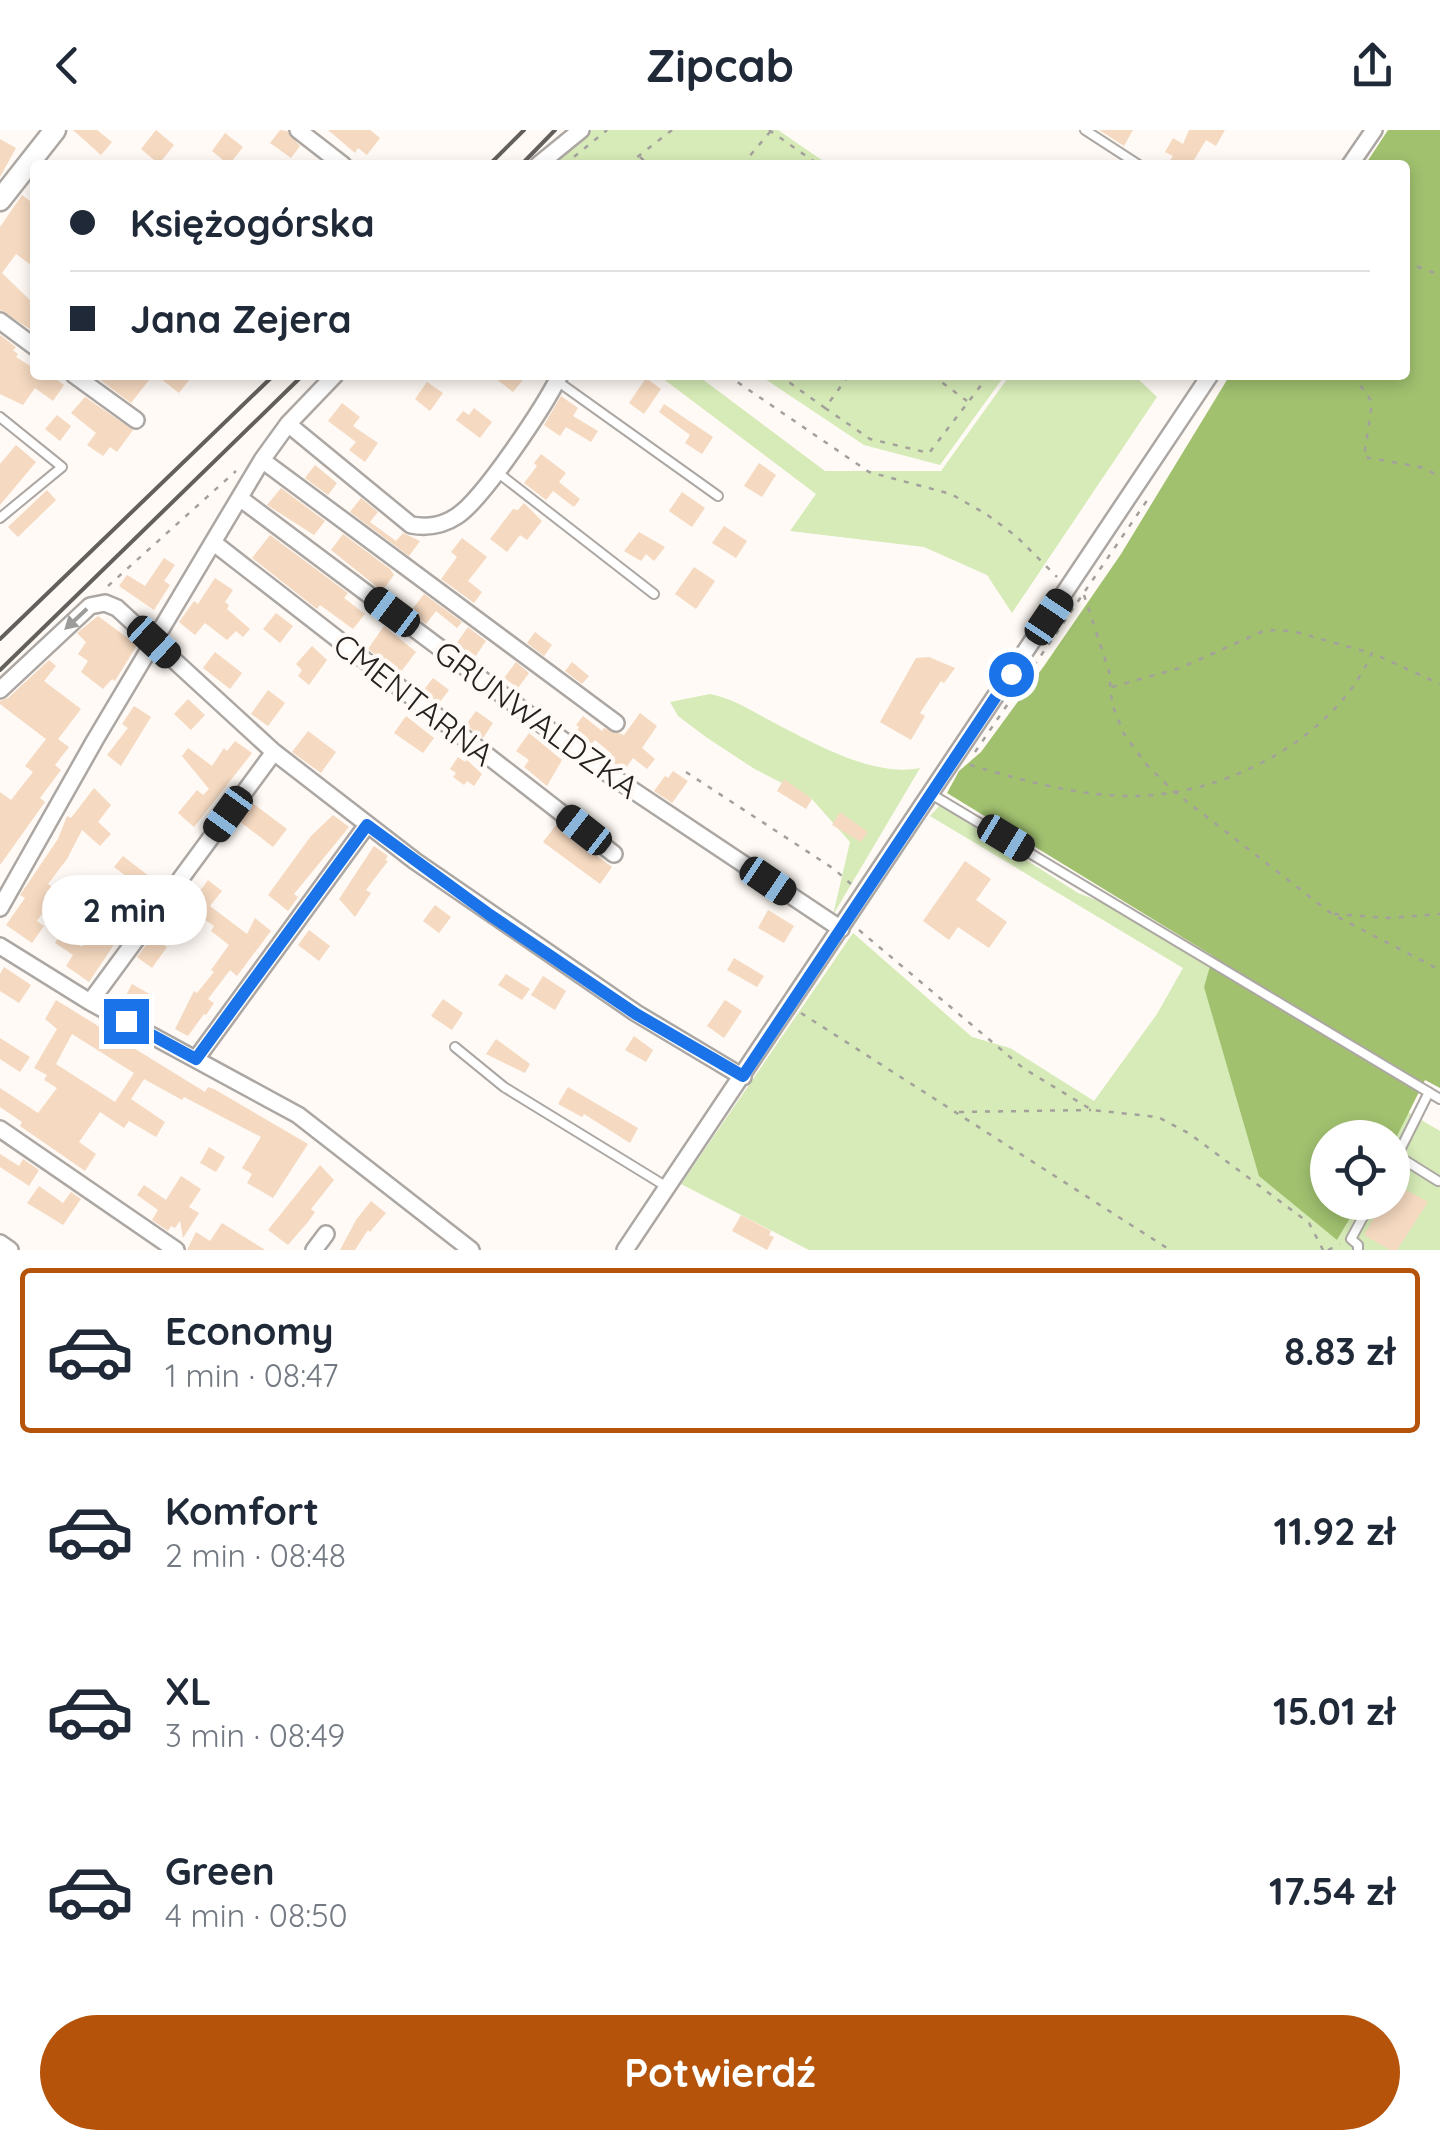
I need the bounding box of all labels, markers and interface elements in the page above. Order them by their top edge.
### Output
text: Zipcab [646,37,794,93]
icon: back [40,38,95,93]
icon: share [1345,38,1400,93]
text: Księżogórska [130,199,375,247]
text: Jana Zejera [130,295,352,343]
car [359,582,425,642]
car [1020,584,1078,650]
one-way arrow [64,607,88,630]
car [122,611,186,673]
street label: CMENTARNA [326,624,502,774]
street label: GRUNWALDZKA [427,631,647,807]
route start [989,652,1034,697]
car [198,781,258,847]
car [551,800,617,860]
car [973,810,1039,866]
car [735,852,801,910]
callout: 2 min [44,876,208,946]
text: 2 min [83,890,166,930]
route end [104,999,149,1044]
map controls [1310,1120,1410,1220]
button: locate [1310,1120,1410,1220]
icon: car [45,1306,135,1396]
text: Economy [165,1307,334,1355]
text: 8.83 zł [1284,1327,1395,1375]
text: 1 min · 08:47 [165,1355,338,1395]
icon: car [45,1486,135,1576]
text: Komfort [165,1487,319,1535]
text: 11.92 zł [1273,1507,1395,1555]
text: 2 min · 08:48 [165,1535,346,1575]
icon: car [45,1666,135,1756]
text: XL [165,1667,211,1715]
text: 15.01 zł [1273,1687,1395,1735]
text: 3 min · 08:49 [165,1715,345,1755]
icon: car [45,1846,135,1936]
text: Green [165,1847,275,1895]
text: 17.54 zł [1269,1867,1395,1915]
text: 4 min · 08:50 [165,1895,348,1935]
button: Potwierdź [40,2015,1400,2130]

